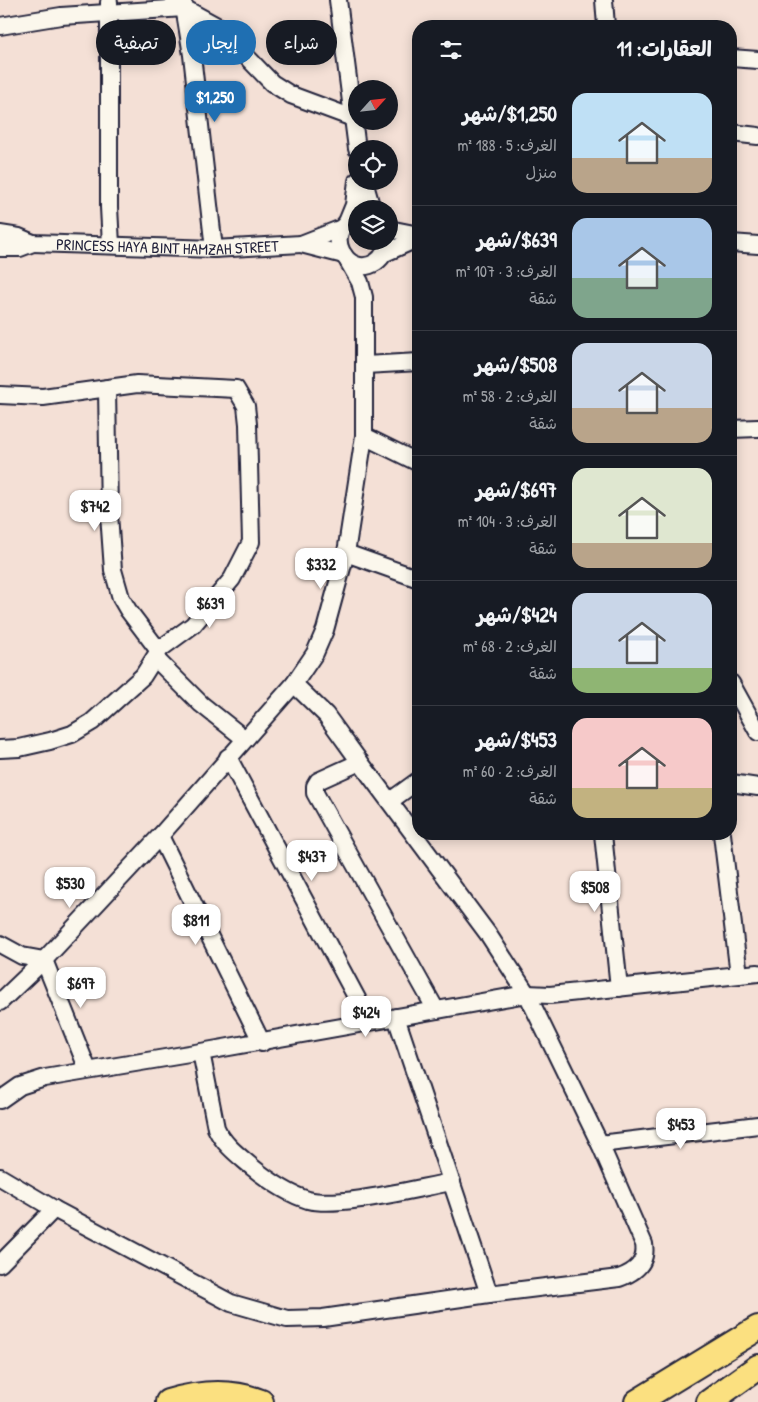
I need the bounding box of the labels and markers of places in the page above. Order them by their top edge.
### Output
pin: $1,250 [174,80,256,123]
pin: $742 [65,490,125,532]
pin: $332 [291,548,351,590]
pin: $639 [180,586,240,629]
pin: $437 [282,840,342,882]
pin: $530 [40,866,100,909]
pin: $508 [565,870,625,913]
pin: $811 [166,904,226,946]
pin: $697 [51,966,111,1009]
pin: $424 [336,996,396,1038]
pin: $453 [651,1108,711,1150]

